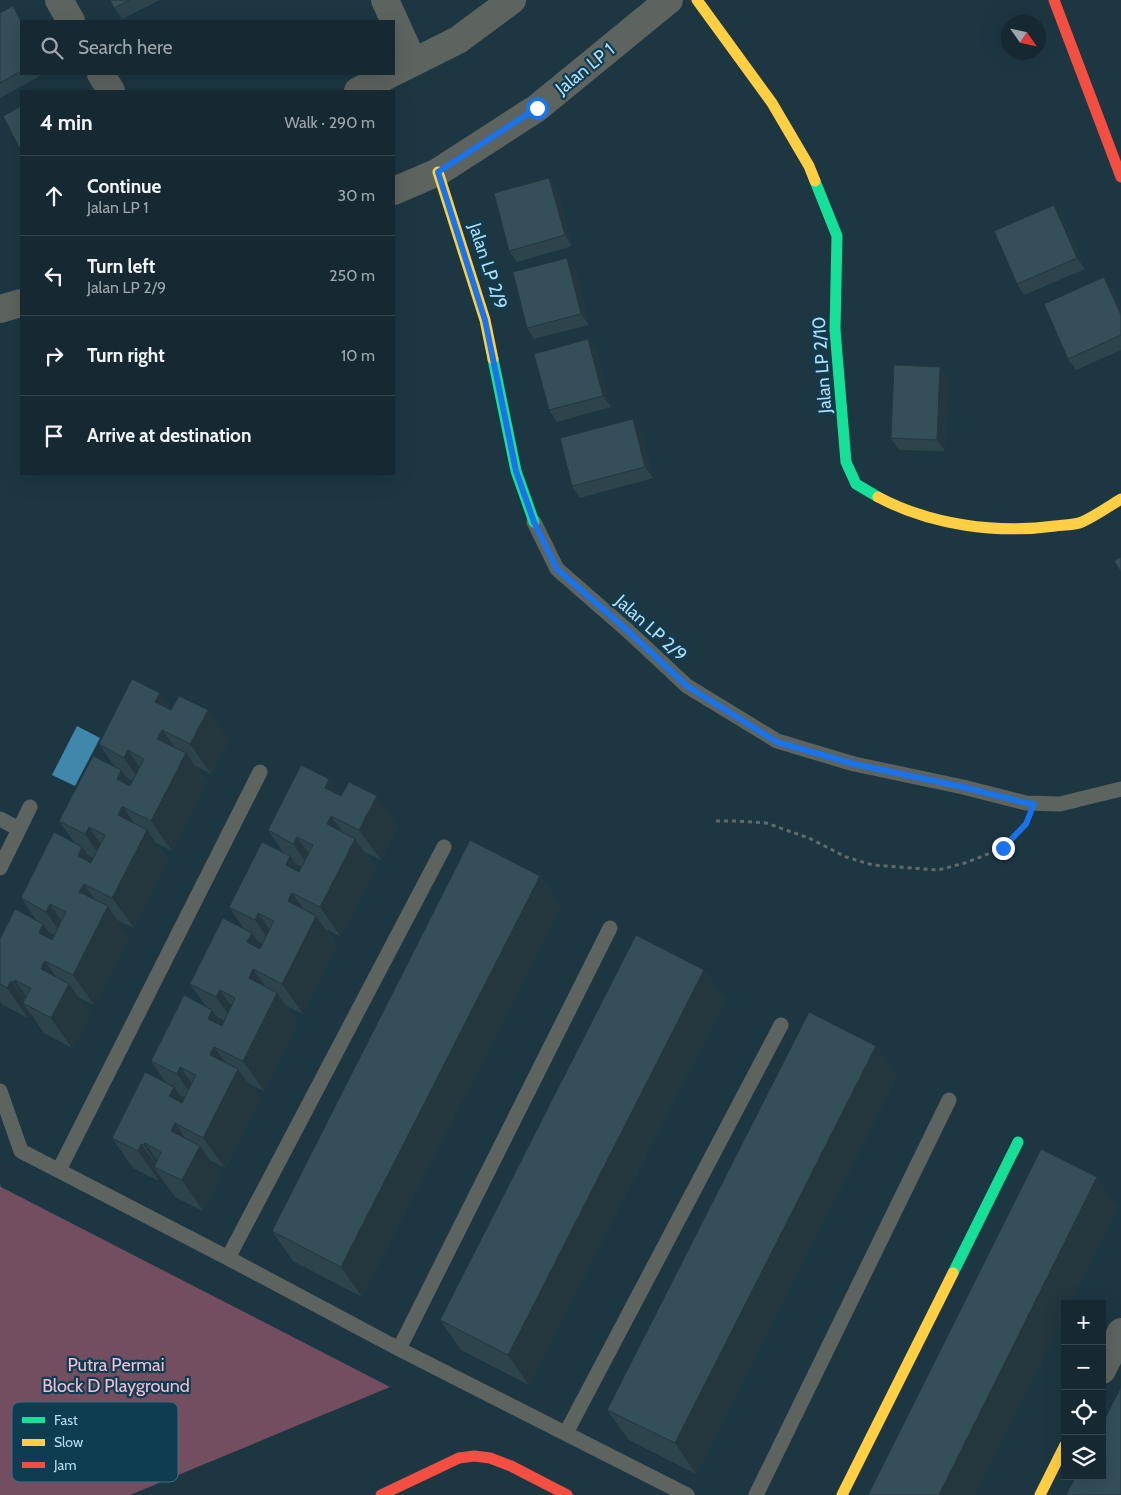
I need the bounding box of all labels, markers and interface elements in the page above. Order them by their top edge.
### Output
north arrow [1001,15,1046,60]
search box [20,20,395,75]
icon: search [38,34,66,62]
text: Search here [78,36,172,59]
street label: Jalan LP 1 [550,39,619,100]
route start [526,97,549,120]
text: 4 min [40,110,93,135]
text: Walk · 290 m [285,113,375,132]
text: Continue [87,175,161,198]
icon: ahead [40,182,68,210]
text: 30 m [338,186,375,205]
text: Jalan LP 1 [87,198,149,217]
street label: Jalan LP 2/9 [463,219,512,312]
text: Turn left [87,255,155,278]
icon: left [40,262,68,290]
text: 250 m [329,266,375,285]
text: Jalan LP 2/9 [87,278,166,297]
street label: Jalan LP 2/10 [808,316,836,415]
icon: right [40,342,68,370]
text: Turn right [87,344,165,367]
text: 10 m [341,346,375,365]
icon: arrive [40,422,68,450]
text: Arrive at destination [87,424,251,447]
street label: Jalan LP 2/9 [610,589,691,666]
route end [992,837,1015,860]
map controls [1061,1300,1106,1480]
button: + [1061,1300,1106,1345]
button: − [1061,1345,1106,1390]
park label: Putra Permai Block D Playground [42,1354,190,1397]
button: locate [1061,1390,1106,1435]
legend [12,1402,178,1482]
text: Fast [54,1411,78,1429]
text: Slow [54,1433,83,1451]
button: layers [1061,1435,1106,1480]
text: Jam [53,1456,76,1474]

